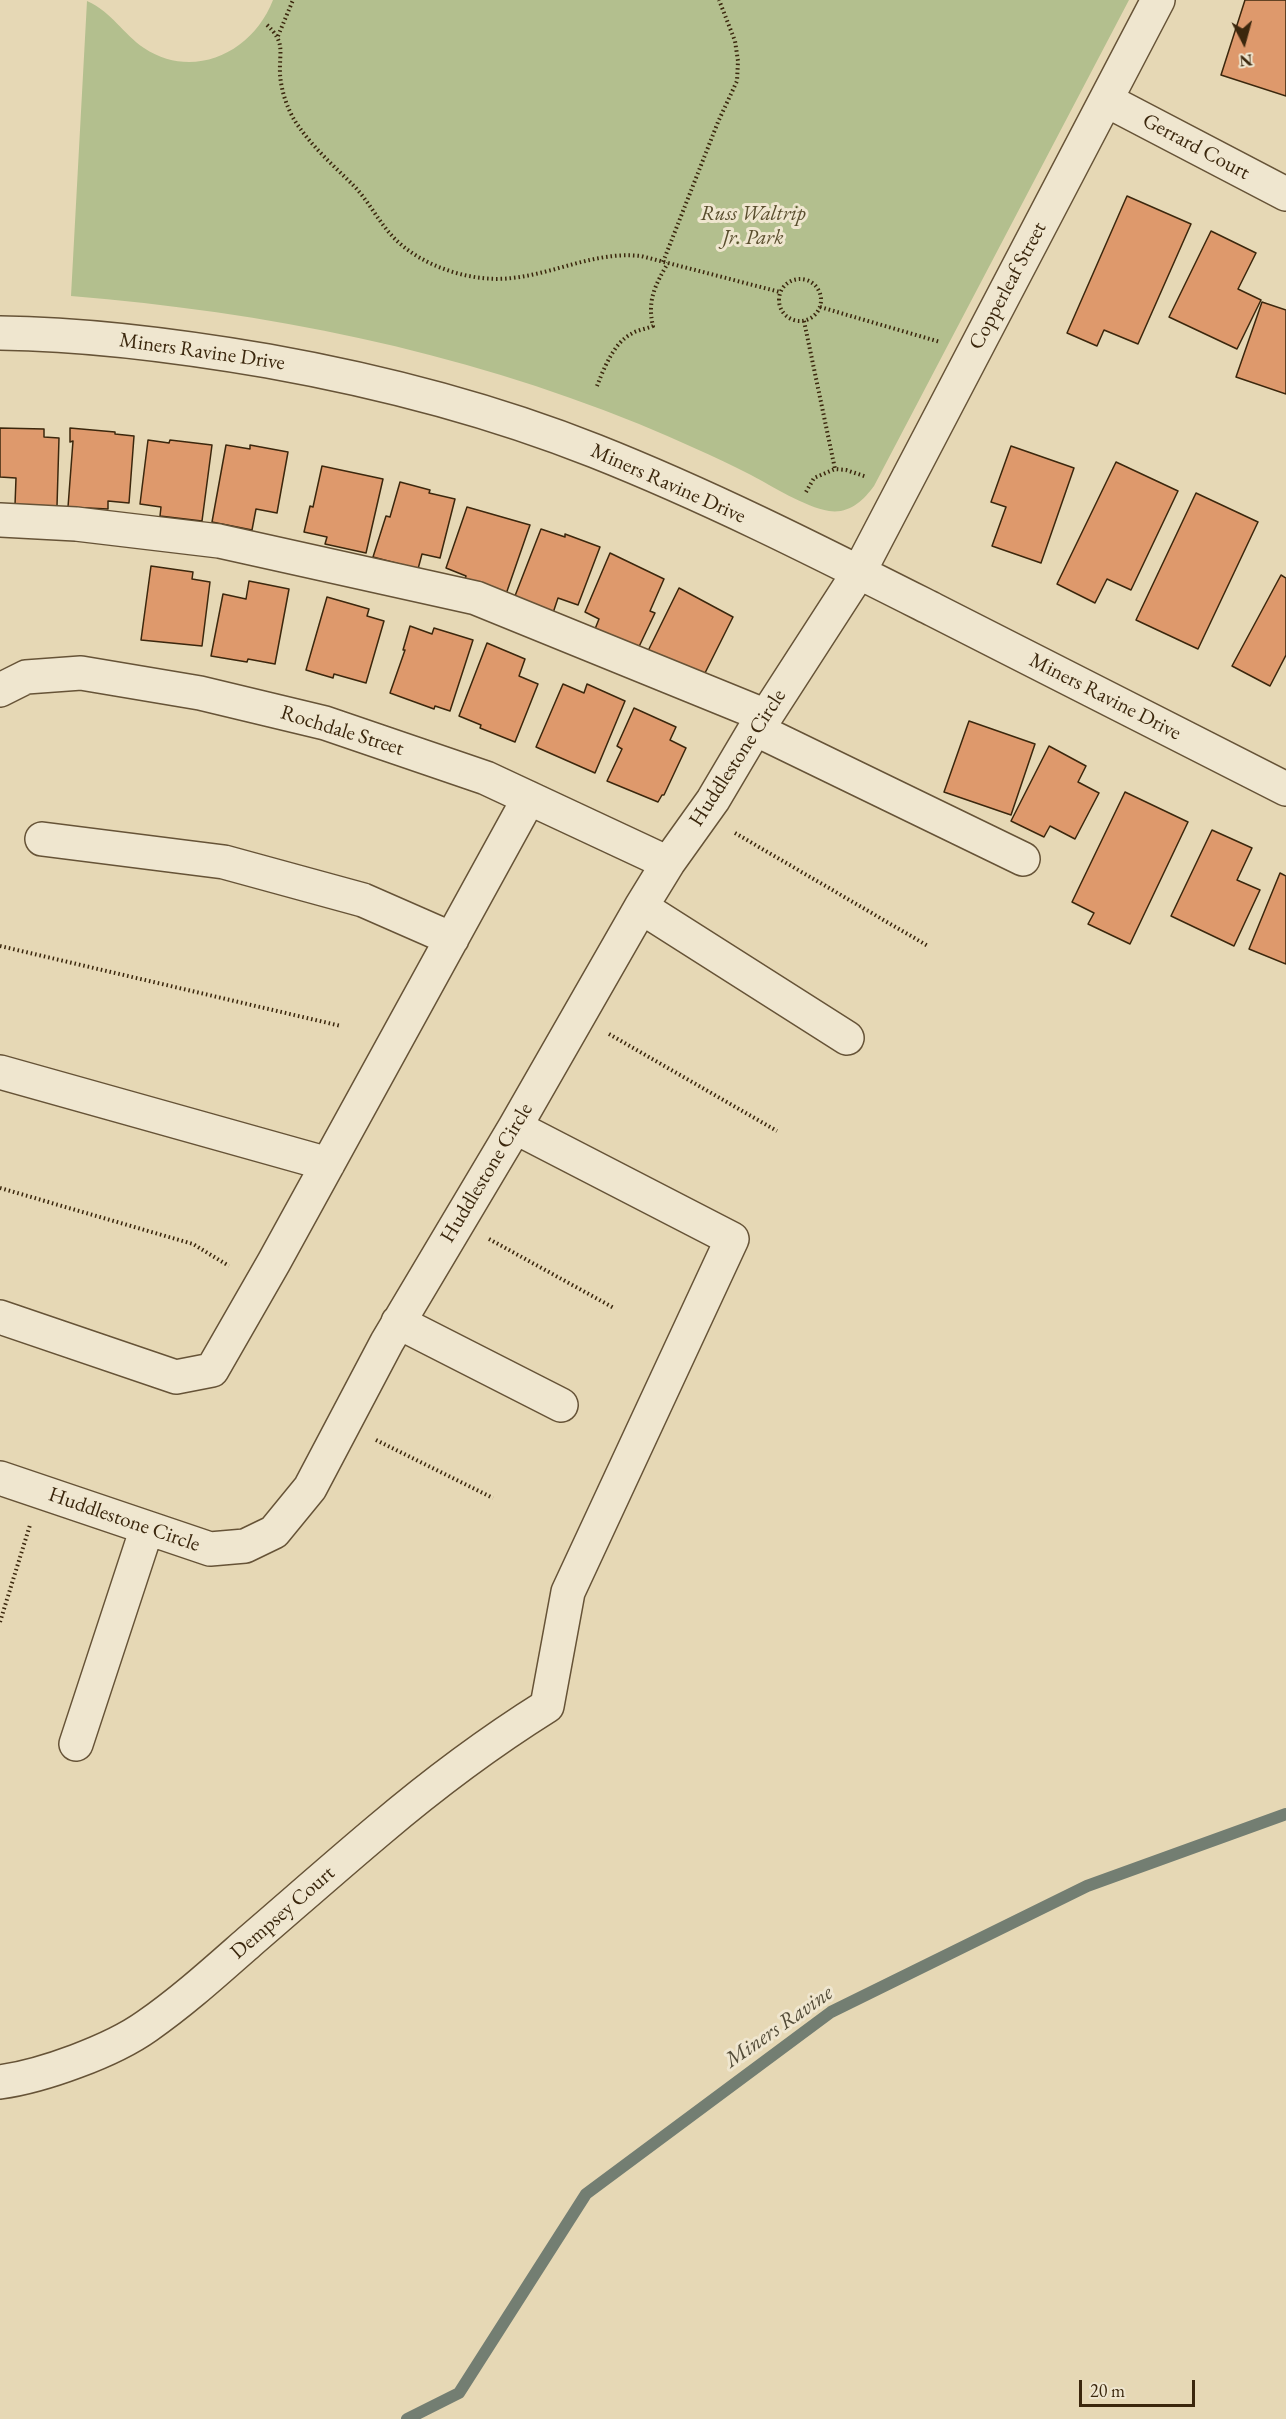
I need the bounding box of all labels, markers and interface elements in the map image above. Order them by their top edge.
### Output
north arrow [1214,12,1274,72]
text: N [1238,49,1253,72]
street label: Gerrard Court [1138,108,1254,186]
park label: Russ Waltrip Jr. Park [700,201,806,251]
street label: Copperleaf Street [964,218,1052,354]
street label: Miners Ravine Drive [118,328,286,376]
street label: Miners Ravine Drive [587,439,749,529]
street label: Miners Ravine Drive [1025,648,1185,746]
street label: Huddlestone Circle [684,685,792,831]
street label: Rochdale Street [277,700,407,762]
street label: Huddlestone Circle [435,1099,539,1247]
street label: Huddlestone Circle [45,1482,203,1558]
street label: Dempsey Court [226,1861,340,1965]
water label: Miners Ravine [720,1980,838,2074]
scale bar [1082,2368,1198,2406]
text: 20 m [1090,2379,1125,2402]

